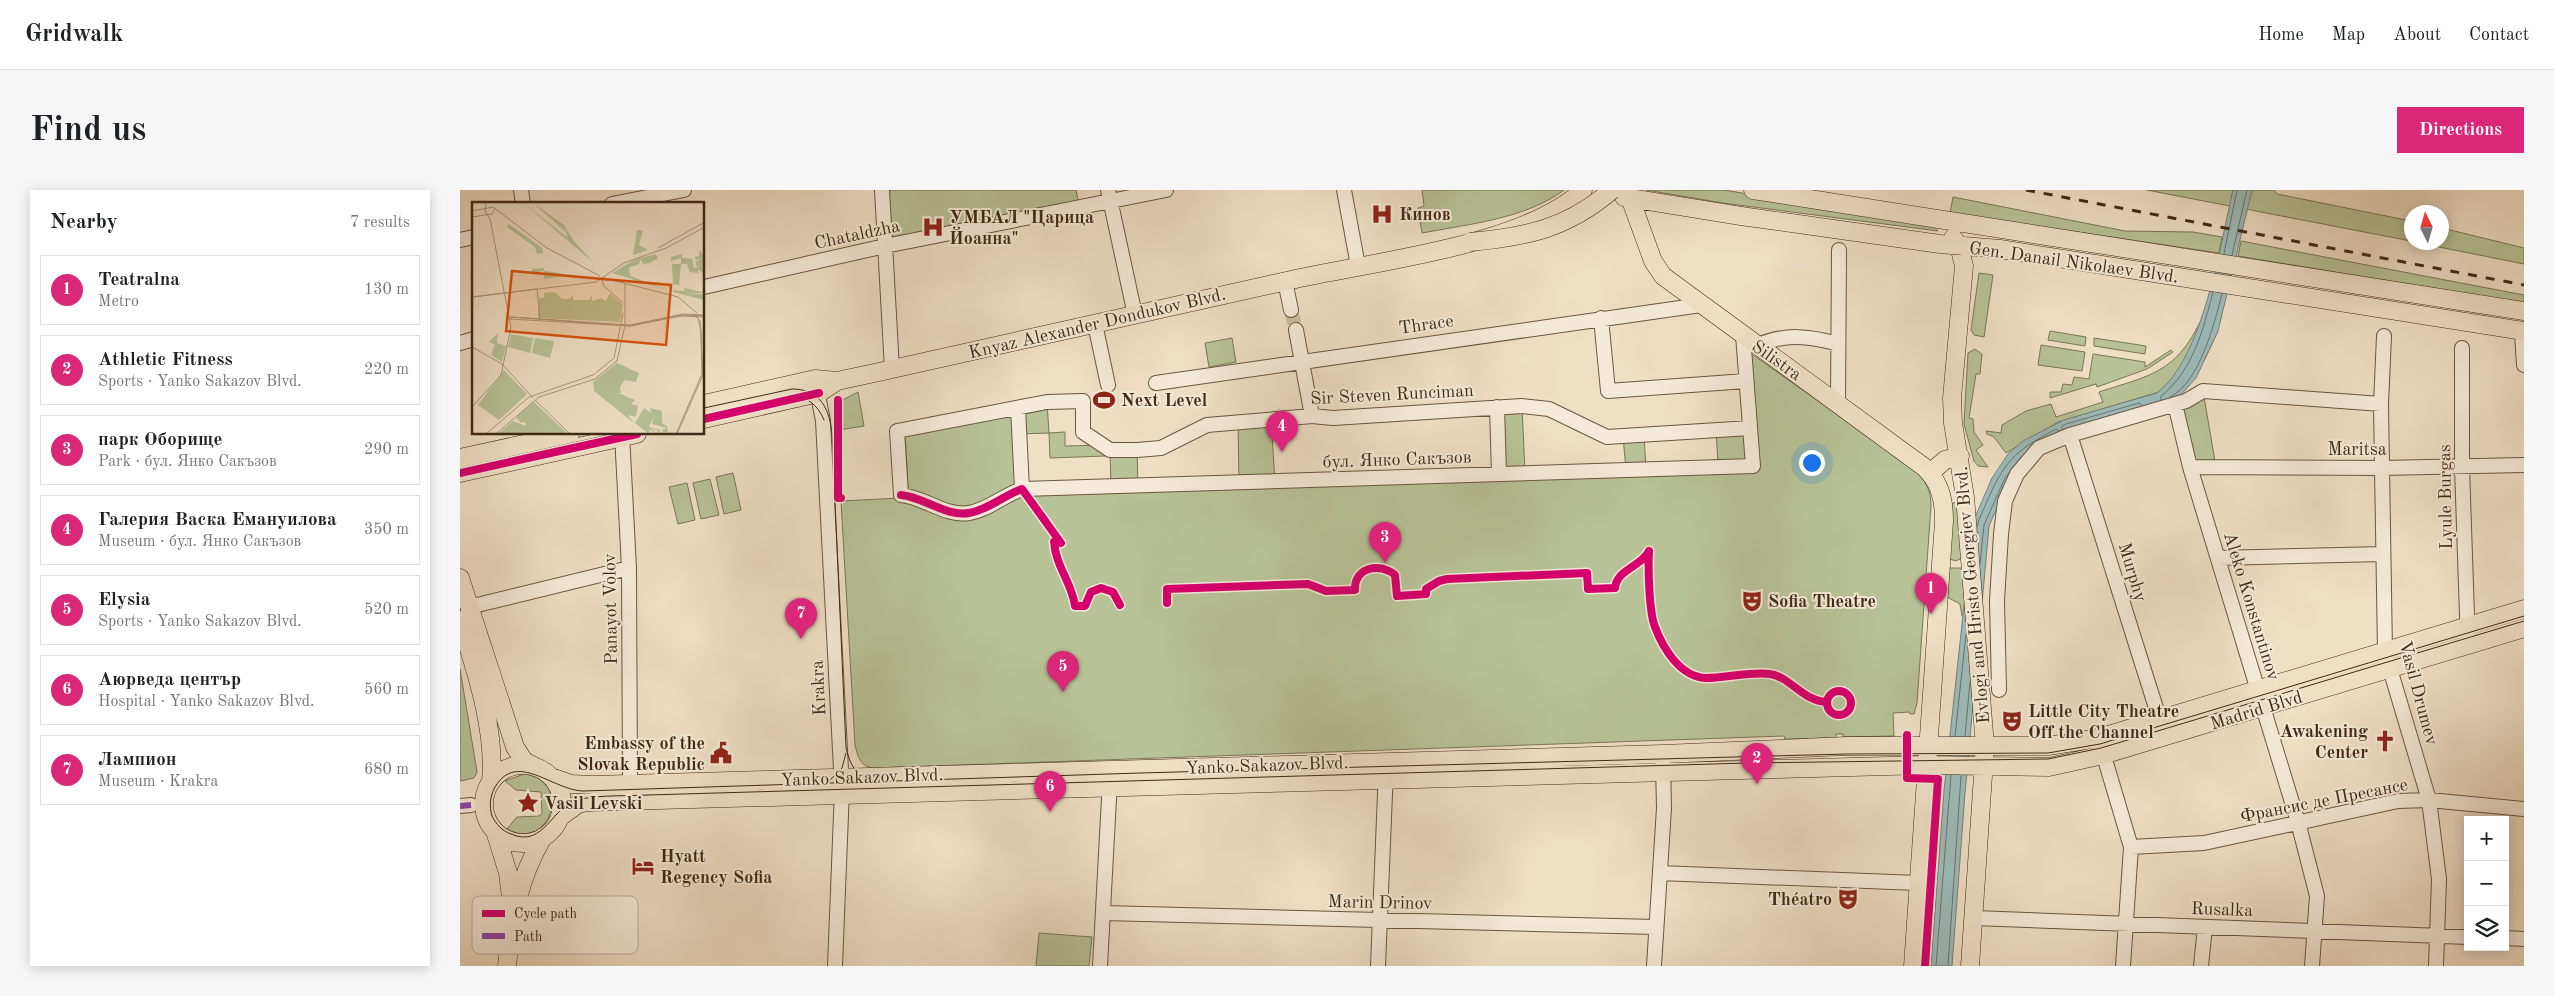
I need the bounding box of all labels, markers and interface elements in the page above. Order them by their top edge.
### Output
text: Gridwalk [25,23,123,47]
text: Home [2258,26,2304,44]
text: Map [2332,26,2365,44]
text: About [2393,26,2441,44]
text: Contact [2469,26,2529,44]
button: Directions [2397,107,2524,153]
text: Find us [30,113,146,148]
hospital icon: Кинов [1369,201,1395,227]
inset map [472,202,705,435]
north arrow [2404,205,2449,250]
place label: Кинов [1399,206,1451,224]
place label: УМБАЛ "Царица Йоанна" [949,209,1094,248]
text: Nearby [50,212,118,233]
hospital icon: УМБАЛ "Царица Йоанна" [920,214,946,240]
text: 7 results [350,215,410,231]
street label: Chataldzha [813,217,902,253]
street label: Gen. Danail Nikolaev Blvd. [1968,239,2180,287]
text: Teatralna [98,271,180,290]
text: 1 [62,282,72,298]
text: 130 m [364,282,409,298]
street label: Knyaz Alexander Dondukov Blvd. [967,286,1228,362]
text: Metro [98,294,139,310]
street label: Thrace [1398,312,1455,338]
street label: Silistra [1748,337,1805,384]
text: Athletic Fitness [98,351,233,370]
text: 2 [62,362,72,378]
text: 220 m [364,362,409,378]
text: Sports · Yanko Sakazov Blvd. [98,374,302,390]
street label: Sir Steven Runciman [1310,382,1475,408]
sports icon: Next Level [1091,387,1117,413]
place label: Next Level [1121,392,1208,410]
pin: 4 [1266,411,1298,452]
text: парк Оборище [98,431,223,450]
street label: Maritsa [2327,441,2387,459]
text: 3 [62,442,72,458]
text: 290 m [364,442,409,458]
street label: Lyule Burgas [2436,444,2456,550]
street label: бул. Янко Сакъзов [1322,448,1472,472]
your location [1799,450,1825,476]
text: Park · бул. Янко Сакъзов [98,454,277,470]
street label: Evlogi and Hristo Georgiev Blvd. [1953,465,1993,724]
text: Галерия Васка Емануилова [98,511,337,530]
text: 4 [62,522,72,538]
text: 350 m [364,522,409,538]
pin: 3 [1369,522,1401,563]
street label: Aleko Konstantinov [2220,530,2282,683]
text: Museum · бул. Янко Сакъзов [98,534,301,550]
street label: Murphy [2115,541,2150,604]
street label: Panayot Volov [601,553,621,665]
pin: 1 [1915,573,1947,614]
theatre icon: Sofia Theatre [1739,588,1765,614]
text: Elysia [98,591,150,610]
place label: Sofia Theatre [1768,593,1876,611]
pin: 7 [785,598,817,639]
text: 5 [62,602,72,618]
text: 520 m [364,602,409,618]
text: Sports · Yanko Sakazov Blvd. [98,614,302,630]
street label: Vasil Drumev [2395,639,2441,748]
pin: 5 [1047,651,1079,692]
street label: Krakra [809,660,829,716]
text: Аюрведа център [98,671,241,690]
text: 6 [62,682,72,698]
text: 560 m [364,682,409,698]
street label: Madrid Blvd [2208,688,2305,734]
text: Hospital · Yanko Sakazov Blvd. [98,694,314,710]
place label: Little City Theatre Off the Channel [2028,703,2179,742]
theatre icon: Little City Theatre Off the Channel [1999,708,2025,734]
place label: Awakening Center [2280,723,2368,762]
church icon: Awakening Center [2372,728,2398,754]
place label: Embassy of the Slovak Republic [577,735,705,774]
public building icon: Embassy of the Slovak Republic [708,740,734,766]
pin: 2 [1741,743,1773,784]
text: Лампион [98,751,177,770]
street label: Yanko Sakazov Blvd. [1185,754,1349,778]
text: 7 [62,762,72,778]
text: 680 m [364,762,409,778]
street label: Yanko Sakazov Blvd. [780,766,944,790]
pin: 6 [1034,771,1066,812]
text: Museum · Krakra [98,774,218,790]
street label: Франсис де Пресансе [2239,776,2409,826]
place icon: Vasil Levski [515,790,541,816]
place label: Vasil Levski [544,795,642,813]
map controls [2464,816,2509,951]
button: + [2464,816,2509,861]
place label: Hyatt Regency Sofia [660,848,773,887]
hotel icon: Hyatt Regency Sofia [630,853,656,879]
button: − [2464,861,2509,906]
theatre icon: Théatro [1835,886,1861,912]
place label: Théatro [1768,891,1832,909]
street label: Marin Drinov [1327,893,1433,913]
legend [472,896,638,954]
street label: Rusalka [2191,900,2254,920]
button: layers [2464,906,2509,951]
text: Cycle path [514,907,577,921]
text: Path [514,930,543,944]

